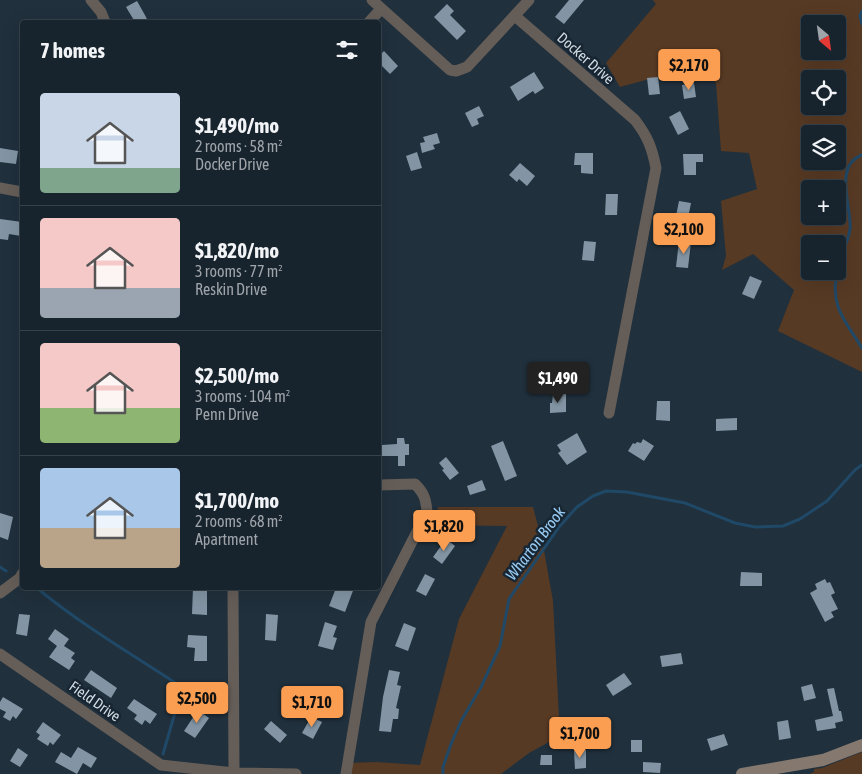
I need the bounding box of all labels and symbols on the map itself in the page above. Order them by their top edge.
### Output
north arrow [801,15,846,60]
street label: Docker Drive [554,29,618,87]
pin: $2,170 [648,48,730,91]
pin: $2,100 [643,212,725,255]
pin: $1,490 [517,362,599,404]
water label: Wharton Brook [502,502,569,583]
pin: $1,820 [403,510,485,552]
street label: Field Drive [66,677,124,725]
pin: $2,500 [156,682,238,724]
pin: $1,710 [271,686,353,728]
pin: $1,700 [539,716,621,759]

